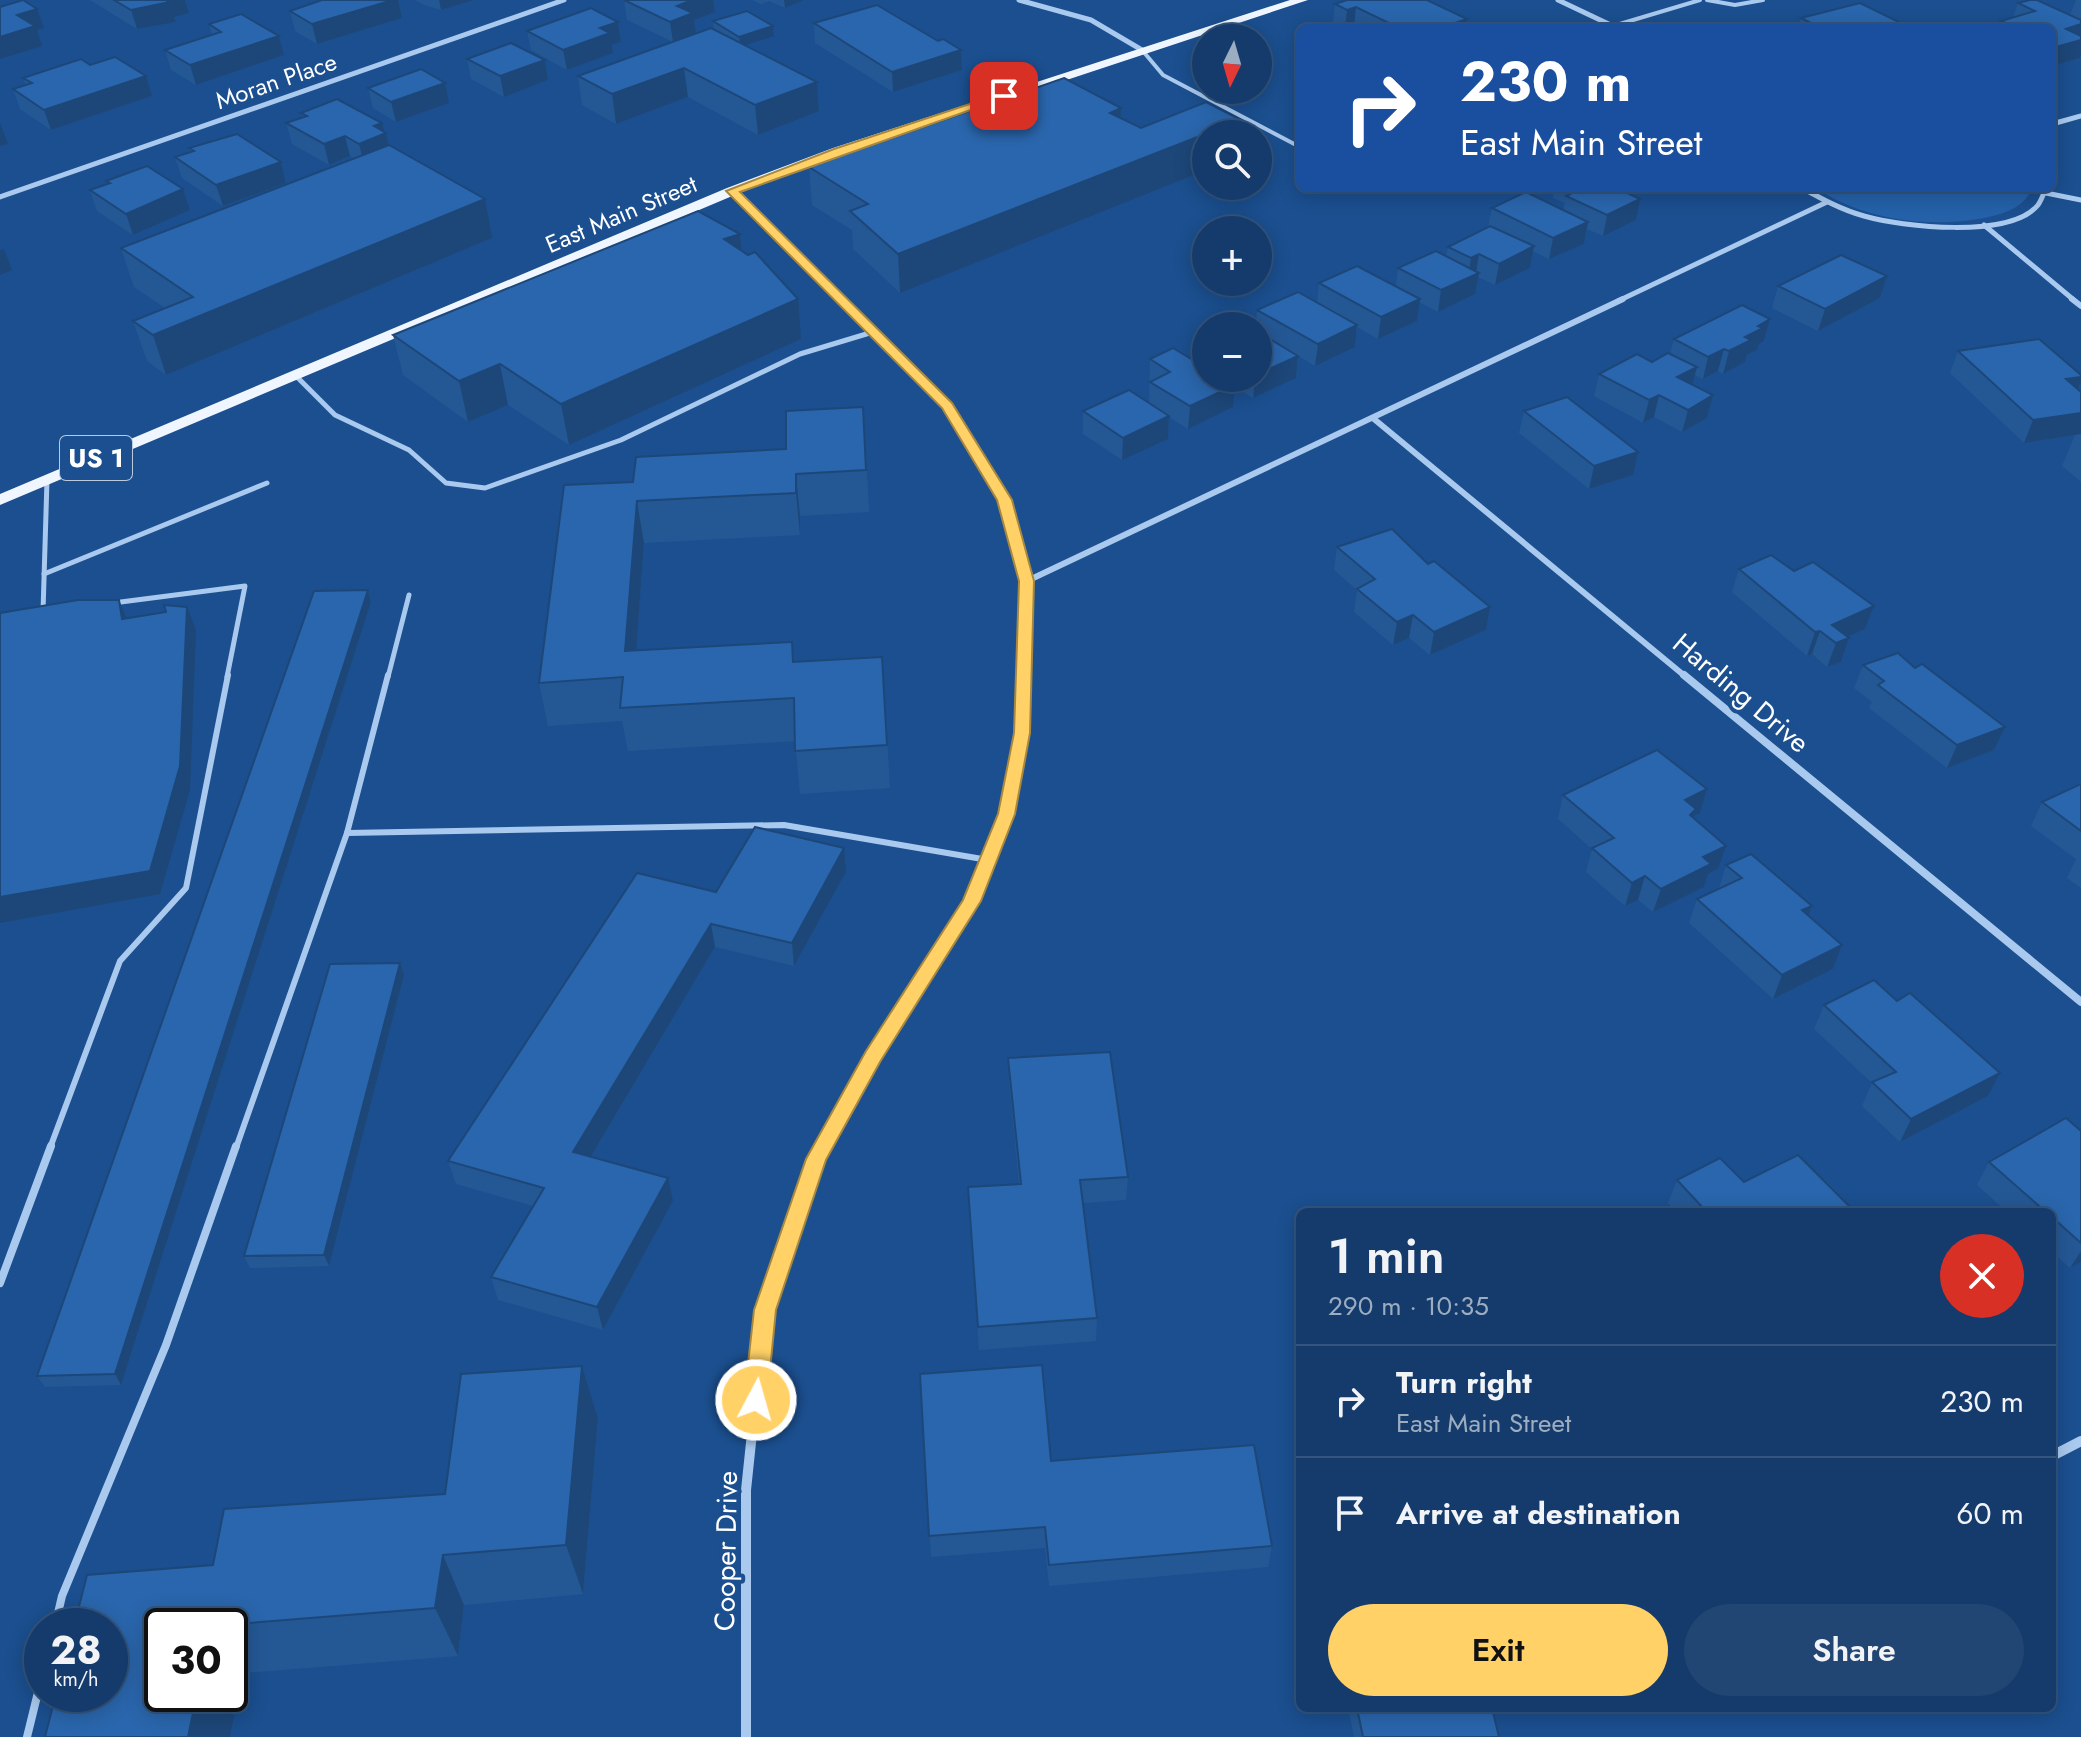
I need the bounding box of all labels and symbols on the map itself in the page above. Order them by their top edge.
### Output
north arrow [1192,24,1272,104]
street label: Moran Place [211,44,341,118]
pin [970,62,1038,130]
street label: East Main Street [540,166,702,262]
road number: US 1 [60,436,132,480]
street label: Harding Drive [1664,623,1818,763]
position arrow [714,1358,798,1442]
street label: Cooper Drive [704,1470,748,1632]
speed limit sign: 30 [144,1608,248,1712]

